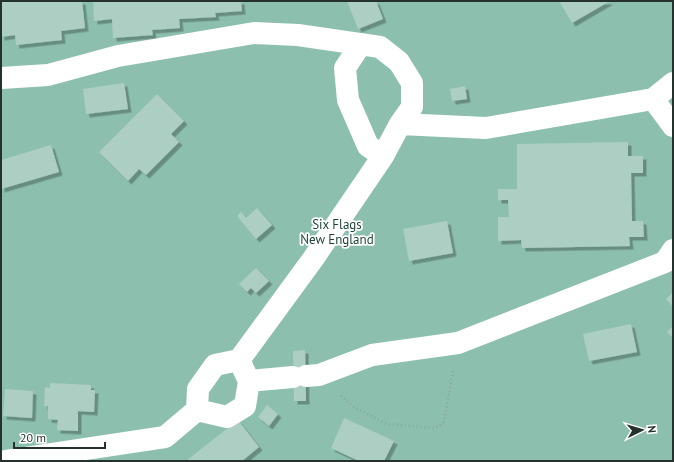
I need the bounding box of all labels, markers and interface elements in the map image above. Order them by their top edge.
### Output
park label: Six Flags New England [300,216,374,248]
north arrow [622,410,662,450]
scale bar [14,424,105,450]
text: N [645,425,659,433]
text: 20 m [20,430,46,445]

